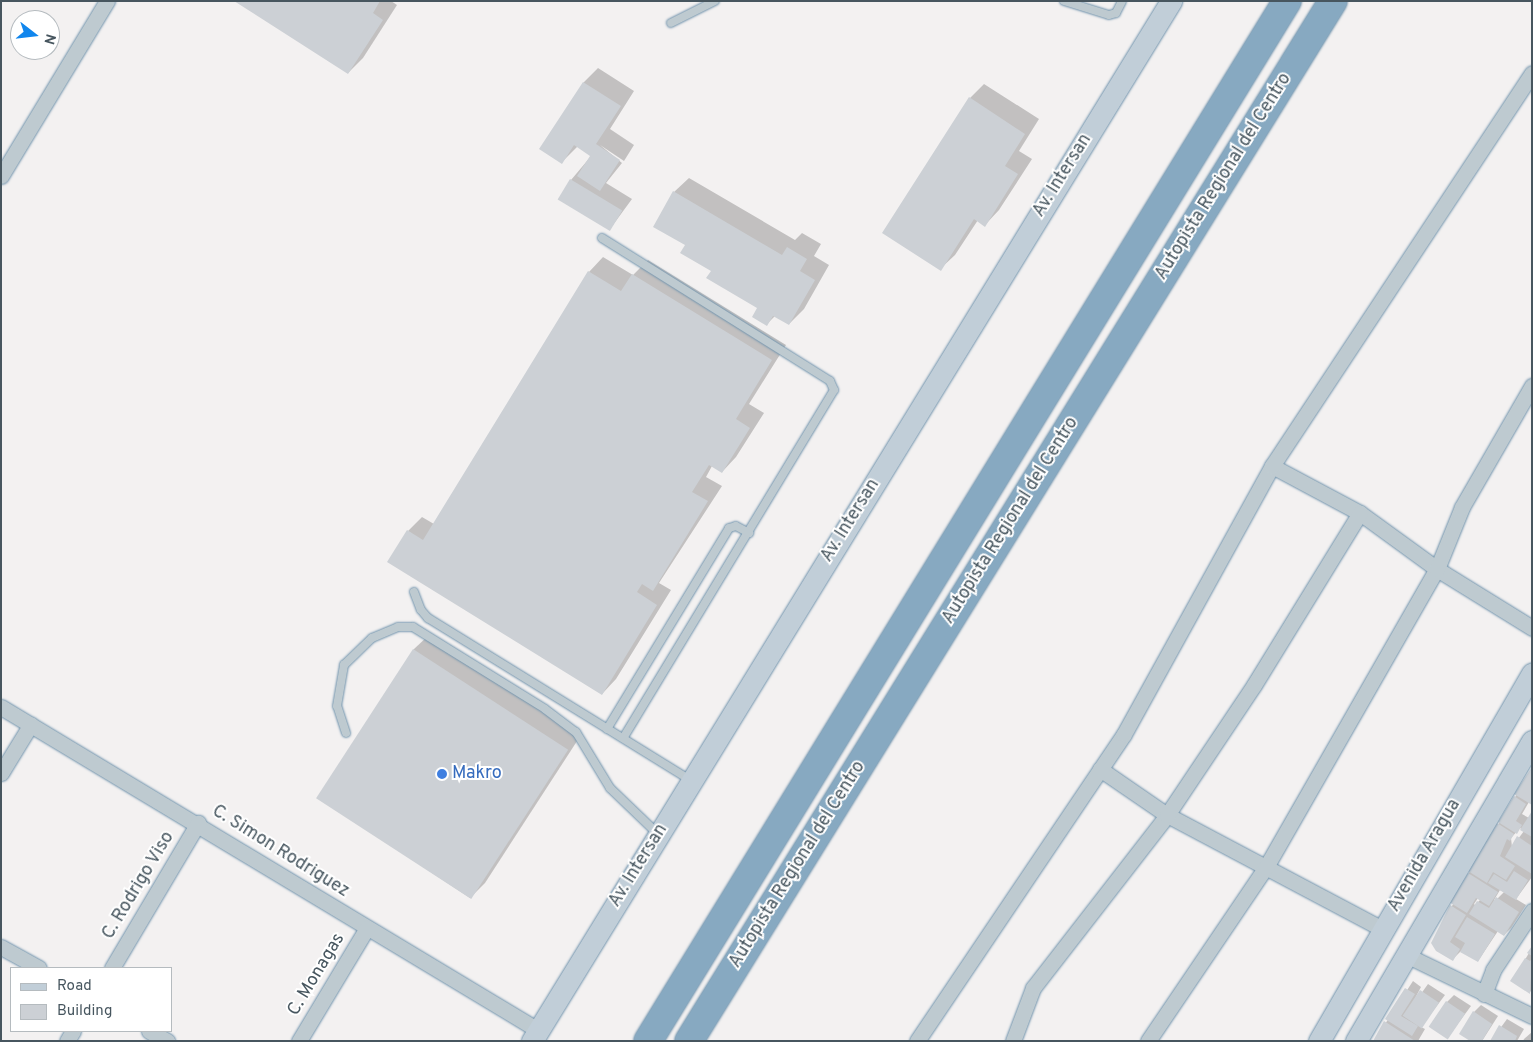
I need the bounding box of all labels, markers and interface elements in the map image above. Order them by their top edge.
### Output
north arrow [10,10,60,60]
text: N [39,32,58,46]
street label: Autopista Regional del Centro [1151,70,1297,284]
street label: Av. Intersan [1029,130,1097,222]
street label: Autopista Regional del Centro [938,414,1084,628]
street label: Av. Intersan [817,475,885,567]
street label: Autopista Regional del Centro [725,758,871,972]
place label: Makro [452,763,502,785]
marker: Makro [436,768,448,780]
street label: Avenida Aragua [1384,795,1466,917]
street label: C. Simon Rodriguez [208,801,352,903]
street label: Av. Intersan [605,820,673,912]
street label: C. Rodrigo Viso [98,828,180,944]
street label: C. Monagas [284,930,350,1020]
legend [10,967,172,1032]
text: Road [57,977,92,996]
text: Building [57,1002,112,1021]

